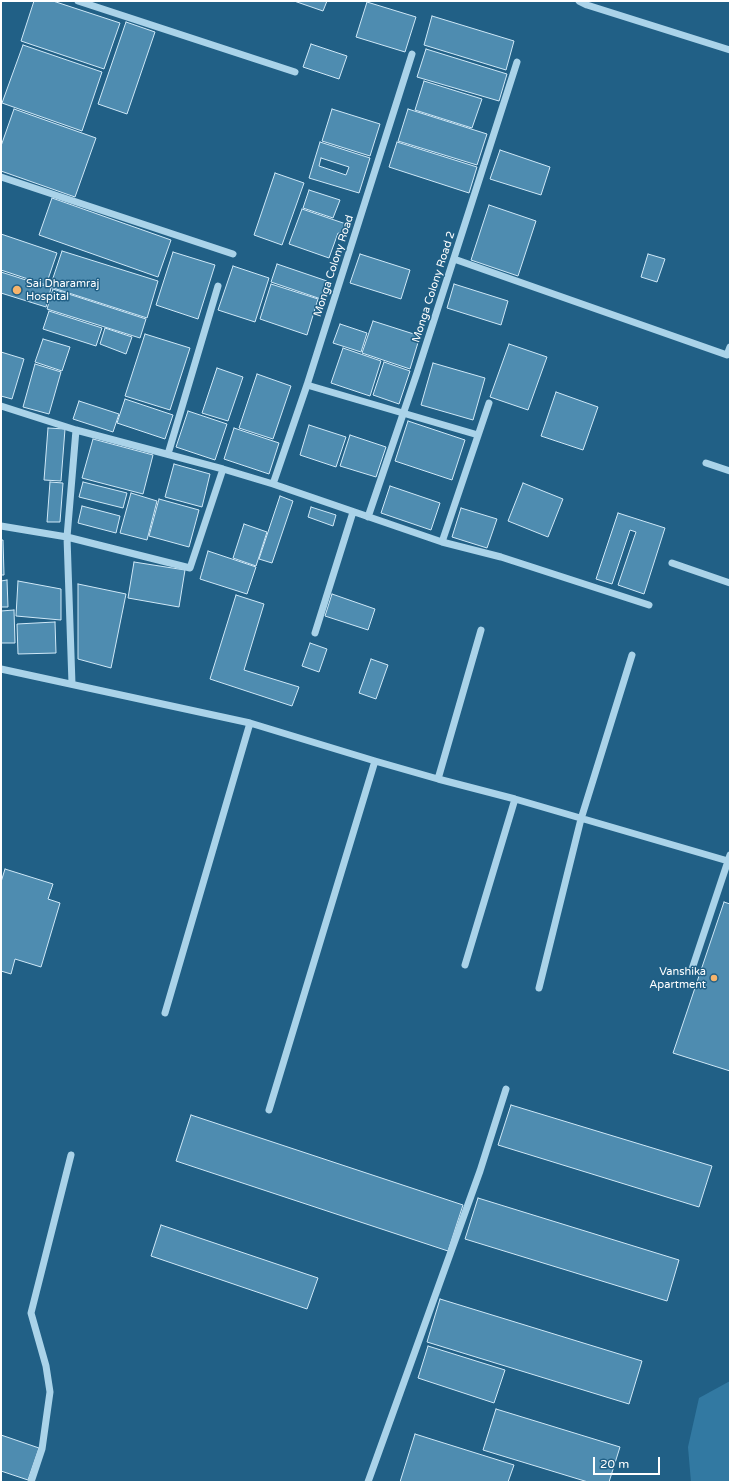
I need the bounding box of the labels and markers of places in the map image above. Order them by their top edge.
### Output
place label: Sai Dharamraj Hospital [26,277,99,303]
marker: Sai Dharamraj Hospital [11,284,23,296]
place label: Vanshika Apartment [649,965,706,991]
marker: Vanshika Apartment [709,973,719,983]

